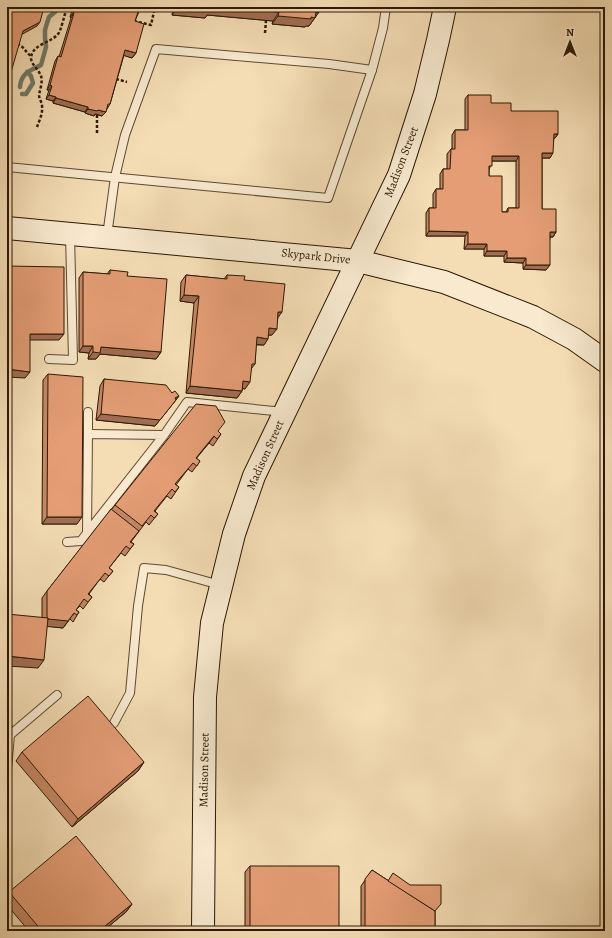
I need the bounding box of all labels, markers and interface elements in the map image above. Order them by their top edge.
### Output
north arrow [550,22,590,62]
text: N [566,25,574,40]
street label: Madison Street [380,124,422,200]
street label: Skypark Drive [281,244,351,268]
street label: Madison Street [242,418,288,492]
street label: Madison Street [195,732,213,808]

